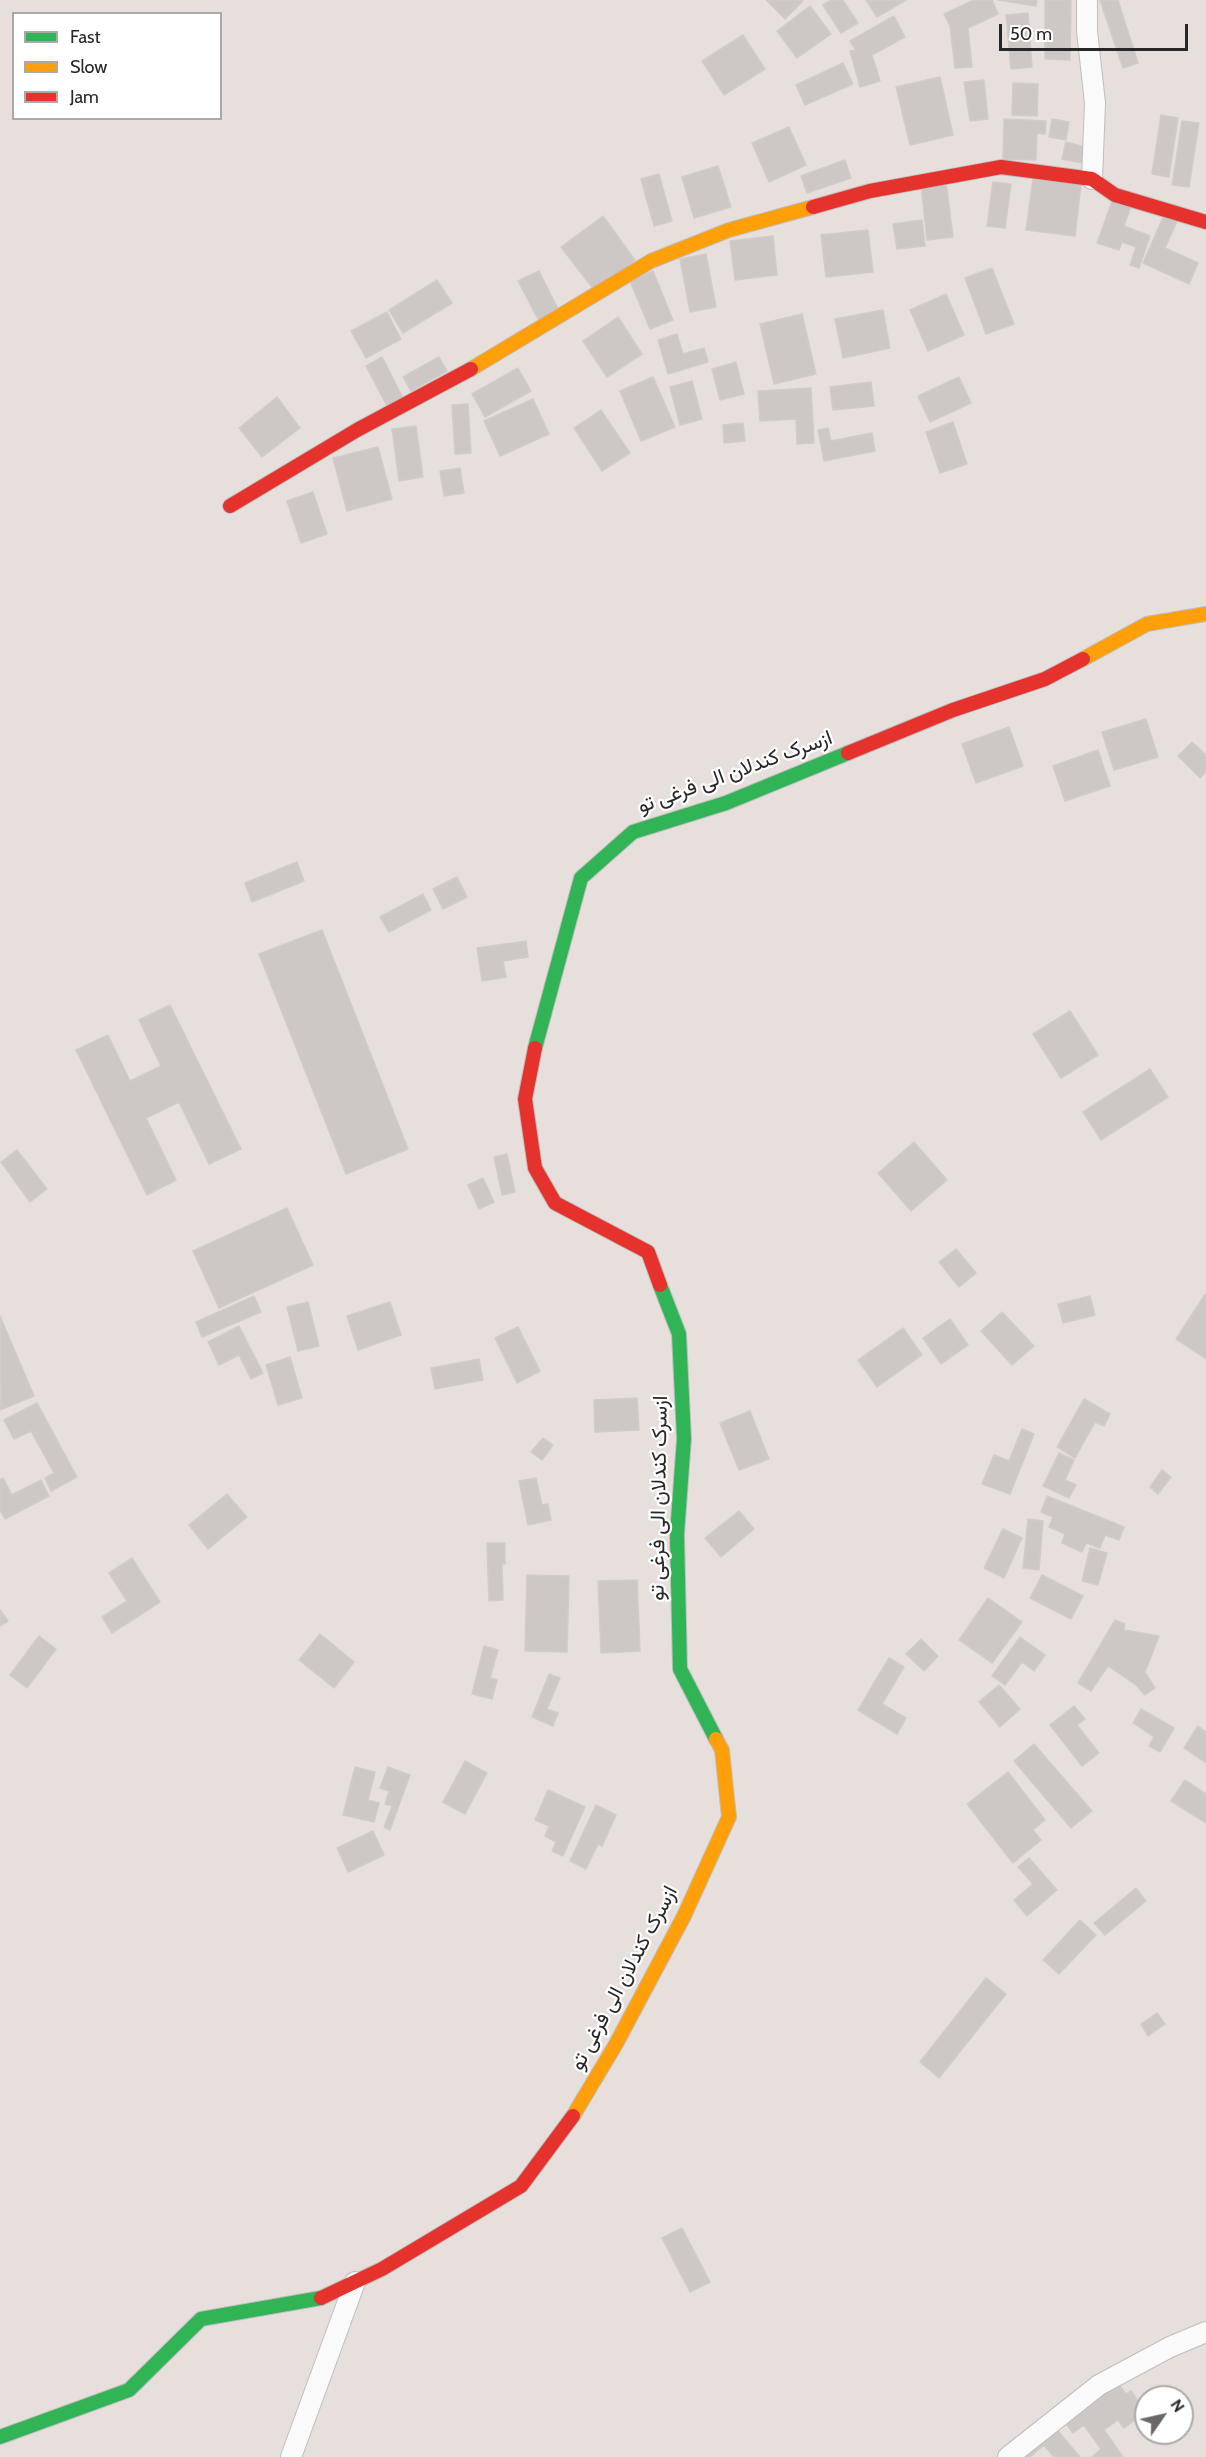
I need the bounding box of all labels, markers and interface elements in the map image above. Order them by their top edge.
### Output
legend [12,12,222,120]
scale bar [1002,12,1191,50]
text: 50 m [1010,23,1052,45]
text: Fast [70,26,101,48]
text: Slow [70,56,107,78]
text: Jam [70,86,99,108]
street label: ازسرک کندلان الی فرغی تو [634,725,836,819]
street label: ازسرک کندلان الی فرغی تو [645,1395,673,1601]
street label: ازسرک کندلان الی فرغی تو [565,1882,683,2074]
north arrow [1134,2385,1194,2445]
text: N [1167,2396,1189,2416]

